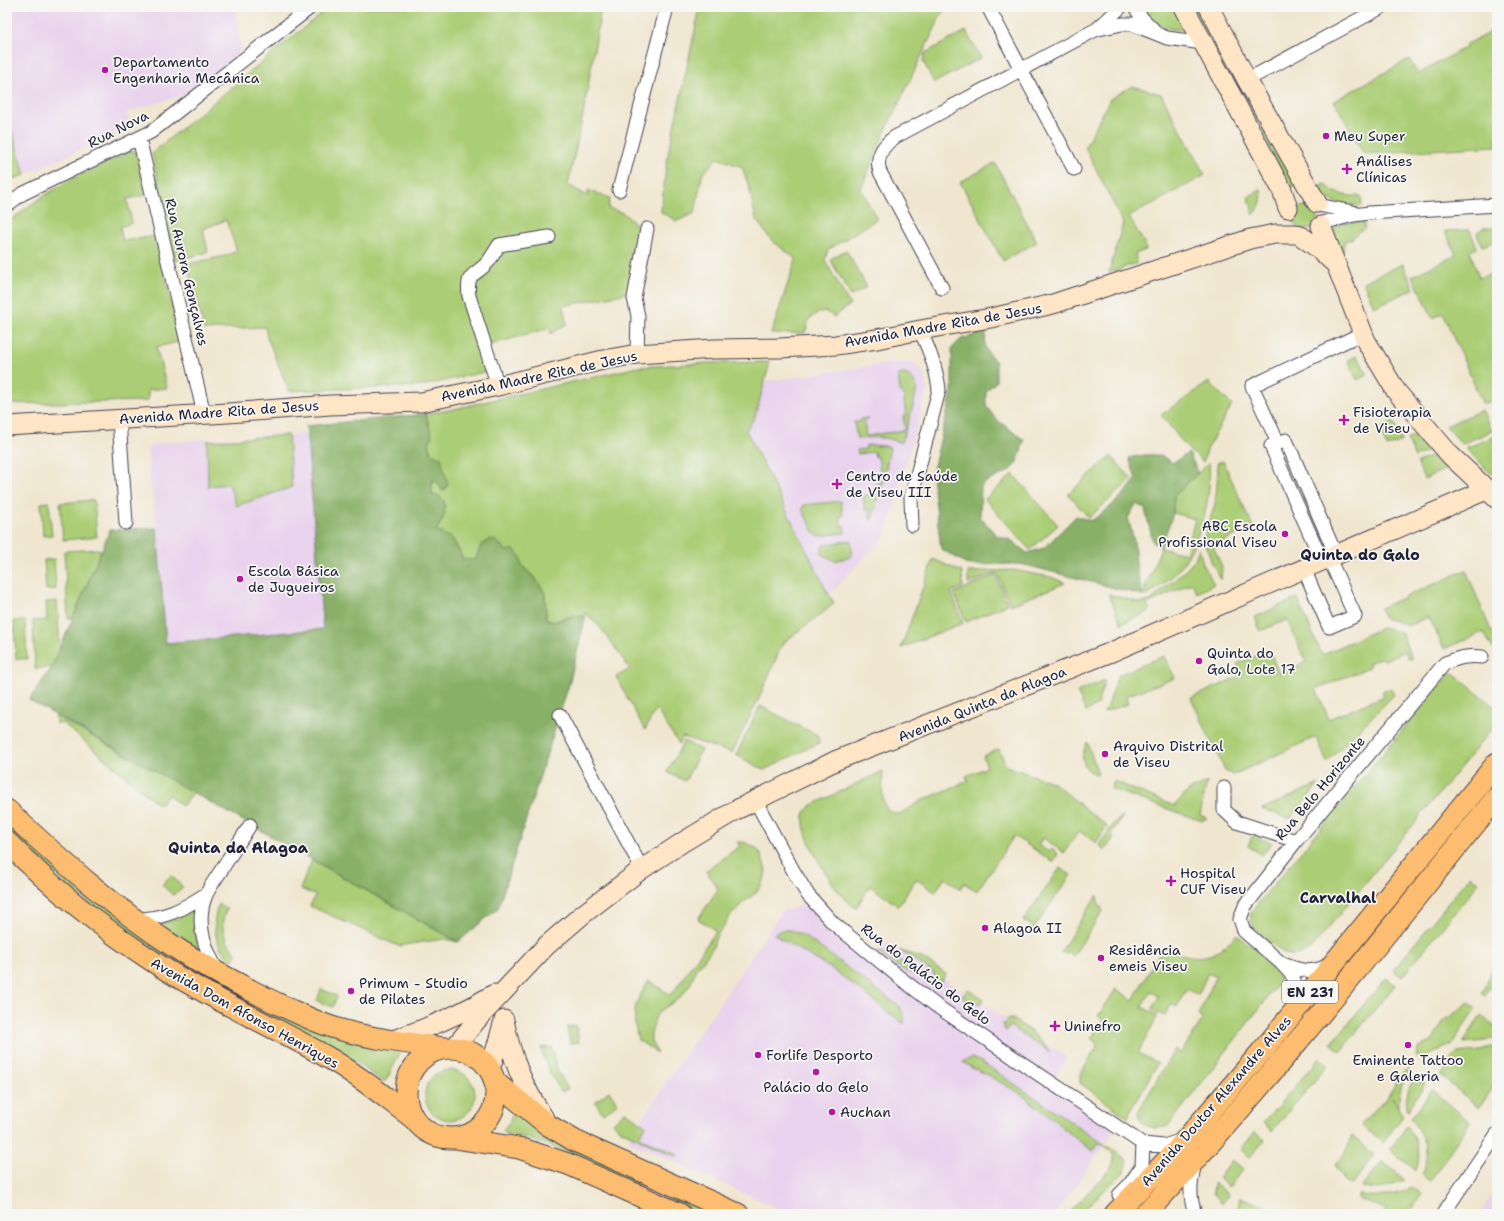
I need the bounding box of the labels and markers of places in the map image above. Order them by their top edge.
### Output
place label: Departamento Engenharia Mecânica [113,53,260,87]
marker: Departamento Engenharia Mecânica [100,65,110,75]
place label: Meu Super [1334,127,1406,145]
marker: Meu Super [1321,131,1331,141]
place label: Análises Clínicas [1356,152,1413,186]
marker: Análises Clínicas [1341,163,1353,175]
place label: Fisioterapia de Viseu [1353,403,1431,437]
marker: Fisioterapia de Viseu [1338,414,1350,426]
place label: Centro de Saúde de Viseu III [846,467,958,501]
marker: Centro de Saúde de Viseu III [831,478,843,490]
place label: ABC Escola Profissional Viseu [1158,517,1277,551]
marker: ABC Escola Profissional Viseu [1280,529,1290,539]
place label: Escola Básica de Jugueiros [248,562,339,596]
marker: Escola Básica de Jugueiros [235,574,245,584]
place label: Quinta do Galo, Lote 17 [1207,644,1295,678]
marker: Quinta do Galo, Lote 17 [1194,656,1204,666]
place label: Arquivo Distrital de Viseu [1113,737,1224,771]
marker: Arquivo Distrital de Viseu [1100,749,1110,759]
place label: Hospital CUF Viseu [1180,864,1246,898]
marker: Hospital CUF Viseu [1165,875,1177,887]
place label: Alagoa II [993,919,1062,937]
marker: Alagoa II [980,923,990,933]
place label: Residência emeis Viseu [1109,941,1188,975]
marker: Residência emeis Viseu [1096,953,1106,963]
place label: Primum - Studio de Pilates [359,974,468,1008]
marker: Primum - Studio de Pilates [346,986,356,996]
place label: Uninefro [1064,1017,1121,1035]
marker: Uninefro [1049,1020,1061,1032]
marker: Eminente Tattoo e Galeria [1403,1040,1413,1050]
place label: Forlife Desporto [766,1046,873,1064]
marker: Forlife Desporto [753,1050,763,1060]
place label: Eminente Tattoo e Galeria [1352,1051,1464,1085]
marker: Palácio do Gelo [811,1067,821,1077]
place label: Palácio do Gelo [763,1078,869,1096]
place label: Auchan [840,1103,891,1121]
marker: Auchan [827,1107,837,1117]

